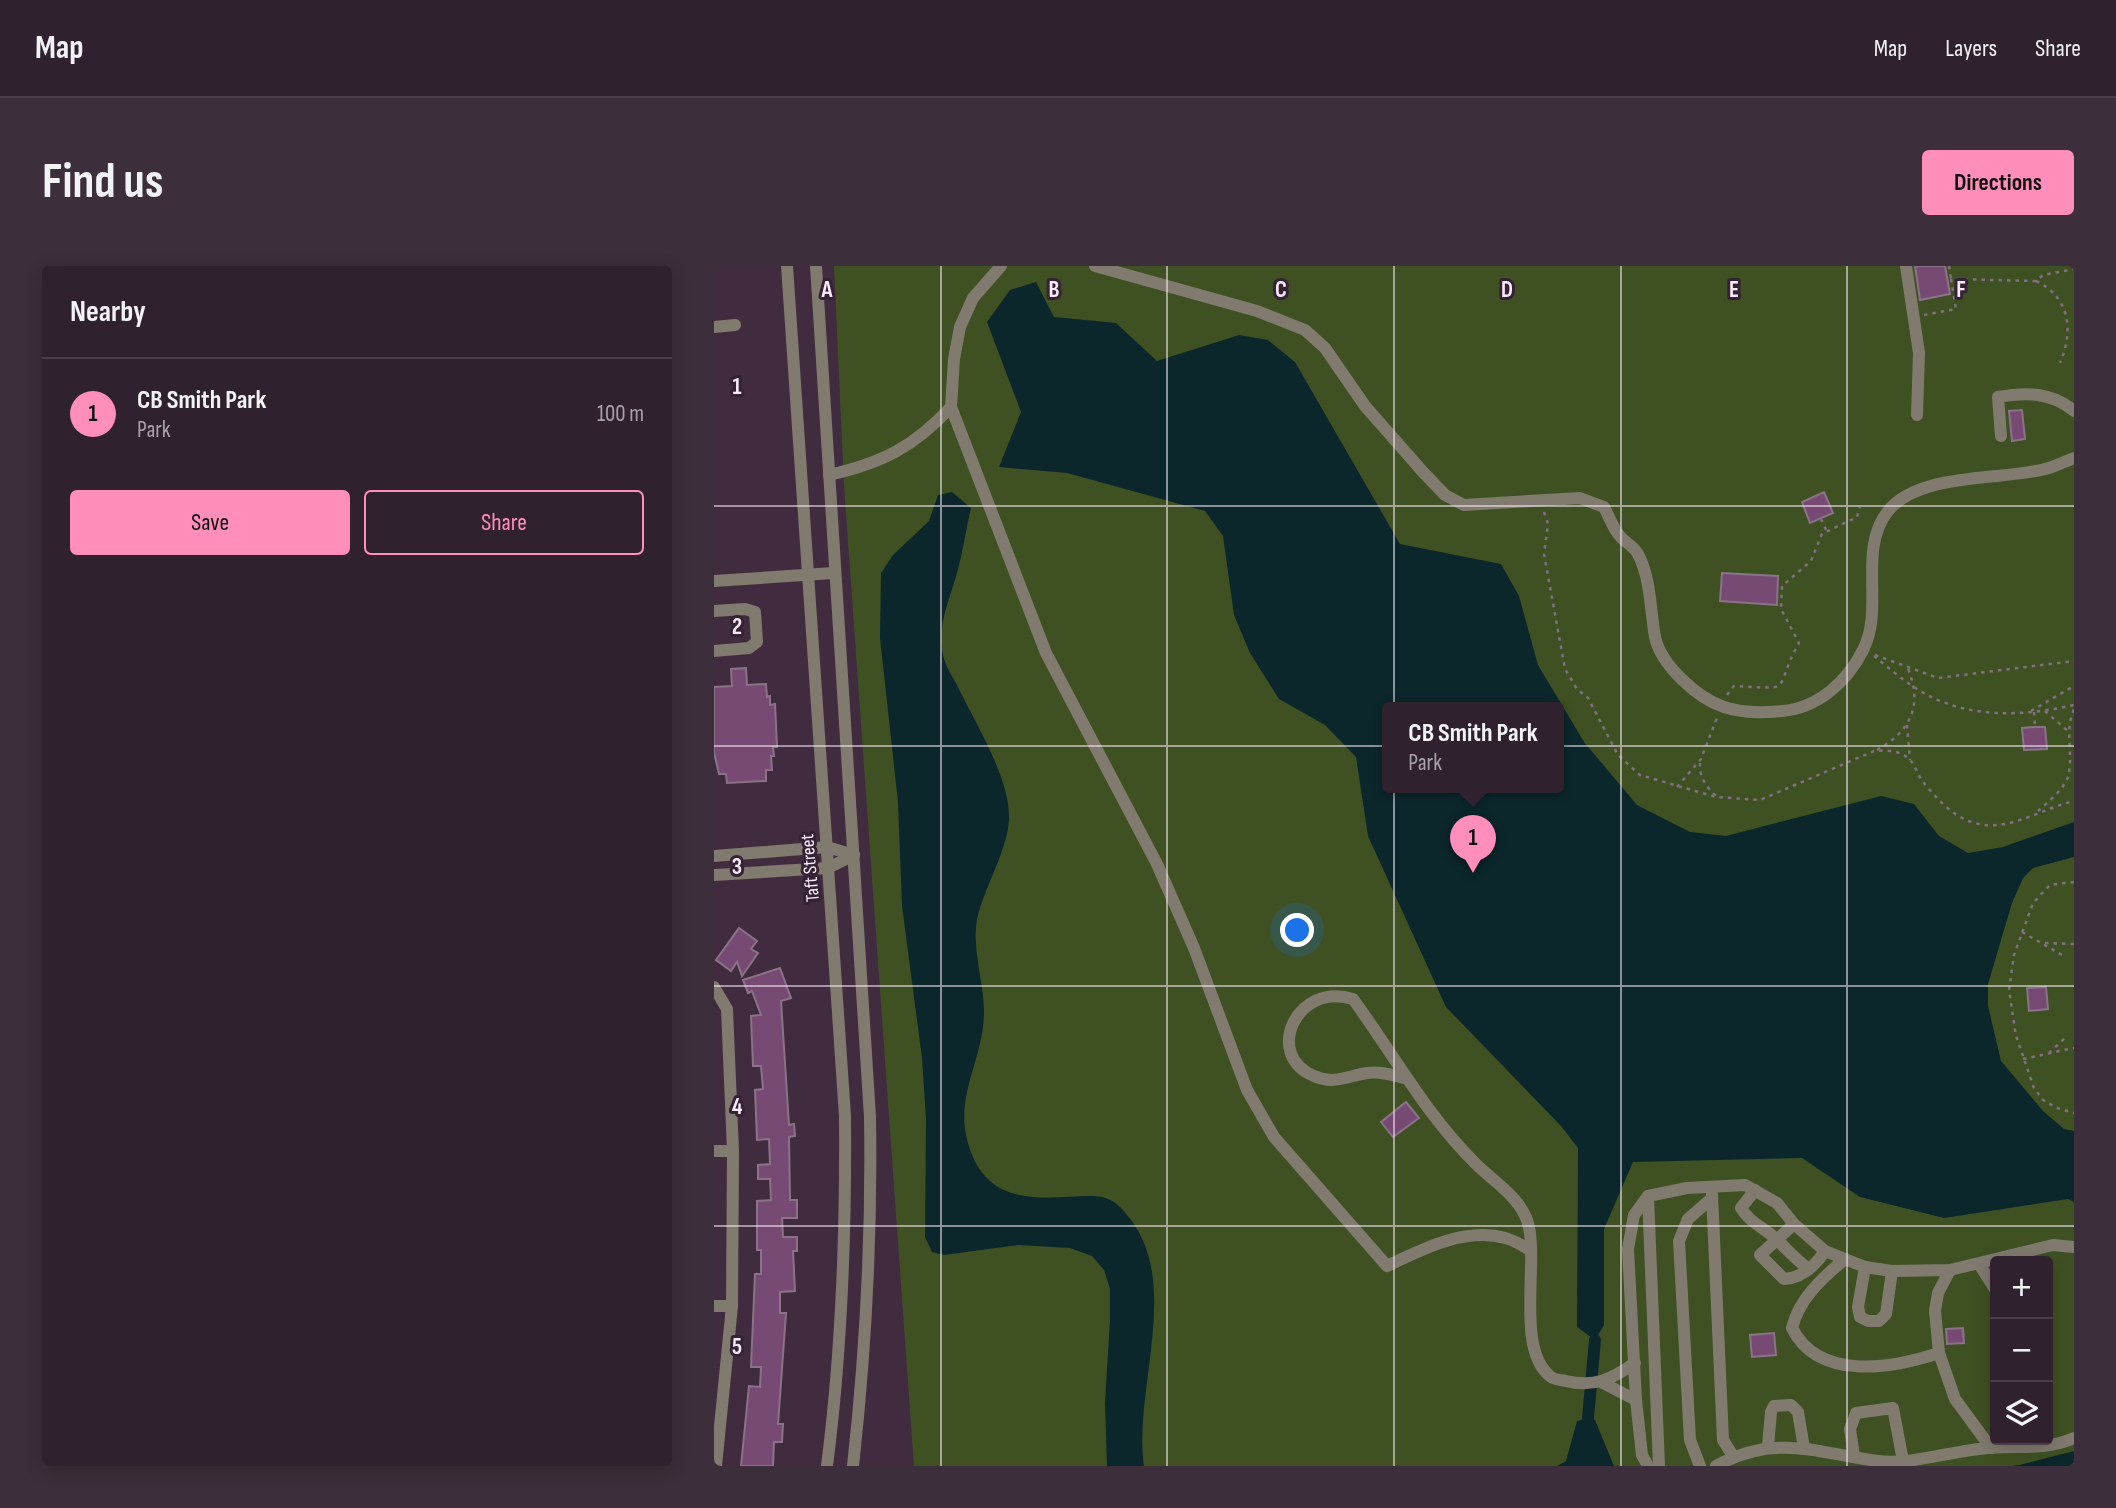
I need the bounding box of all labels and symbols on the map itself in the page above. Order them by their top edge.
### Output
text: A [821,276,834,304]
text: B [1049,276,1060,304]
text: C [1275,276,1287,304]
text: D [1501,276,1513,304]
text: E [1729,276,1739,304]
text: F [1956,276,1966,304]
text: 1 [732,373,742,401]
text: 2 [732,613,742,641]
pin: 1 [1450,815,1496,873]
street label: Taft Street [796,833,825,903]
text: 3 [732,853,742,881]
your location [1280,913,1314,947]
text: 4 [732,1093,743,1121]
text: 5 [732,1333,742,1361]

